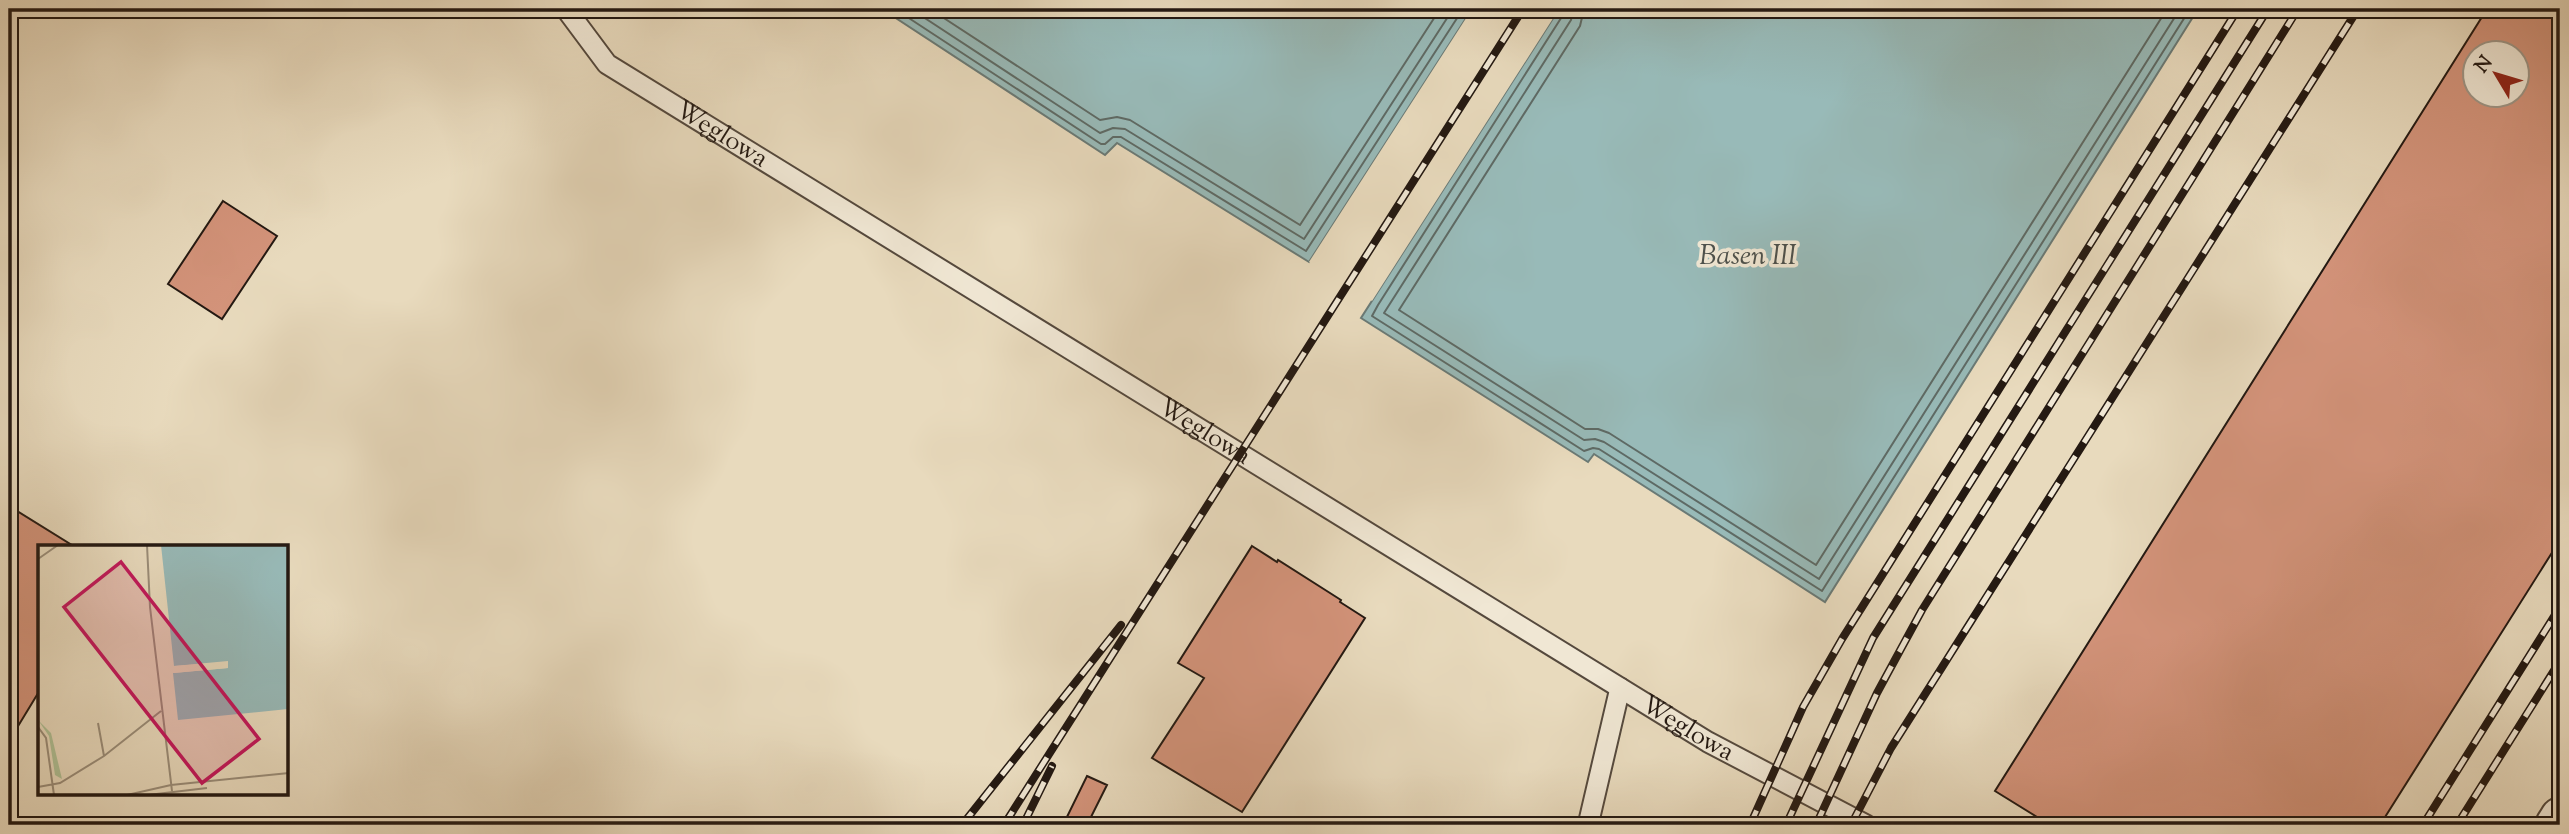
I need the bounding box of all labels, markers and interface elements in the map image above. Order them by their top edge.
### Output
north arrow [2460,38,2530,108]
text: N [2469,51,2500,79]
street label: Węglowa [668,92,775,177]
water label: Basen III [1699,237,1797,277]
street label: Węglowa [1151,389,1258,475]
inset map [38,545,289,796]
street label: Węglowa [1633,686,1740,771]

